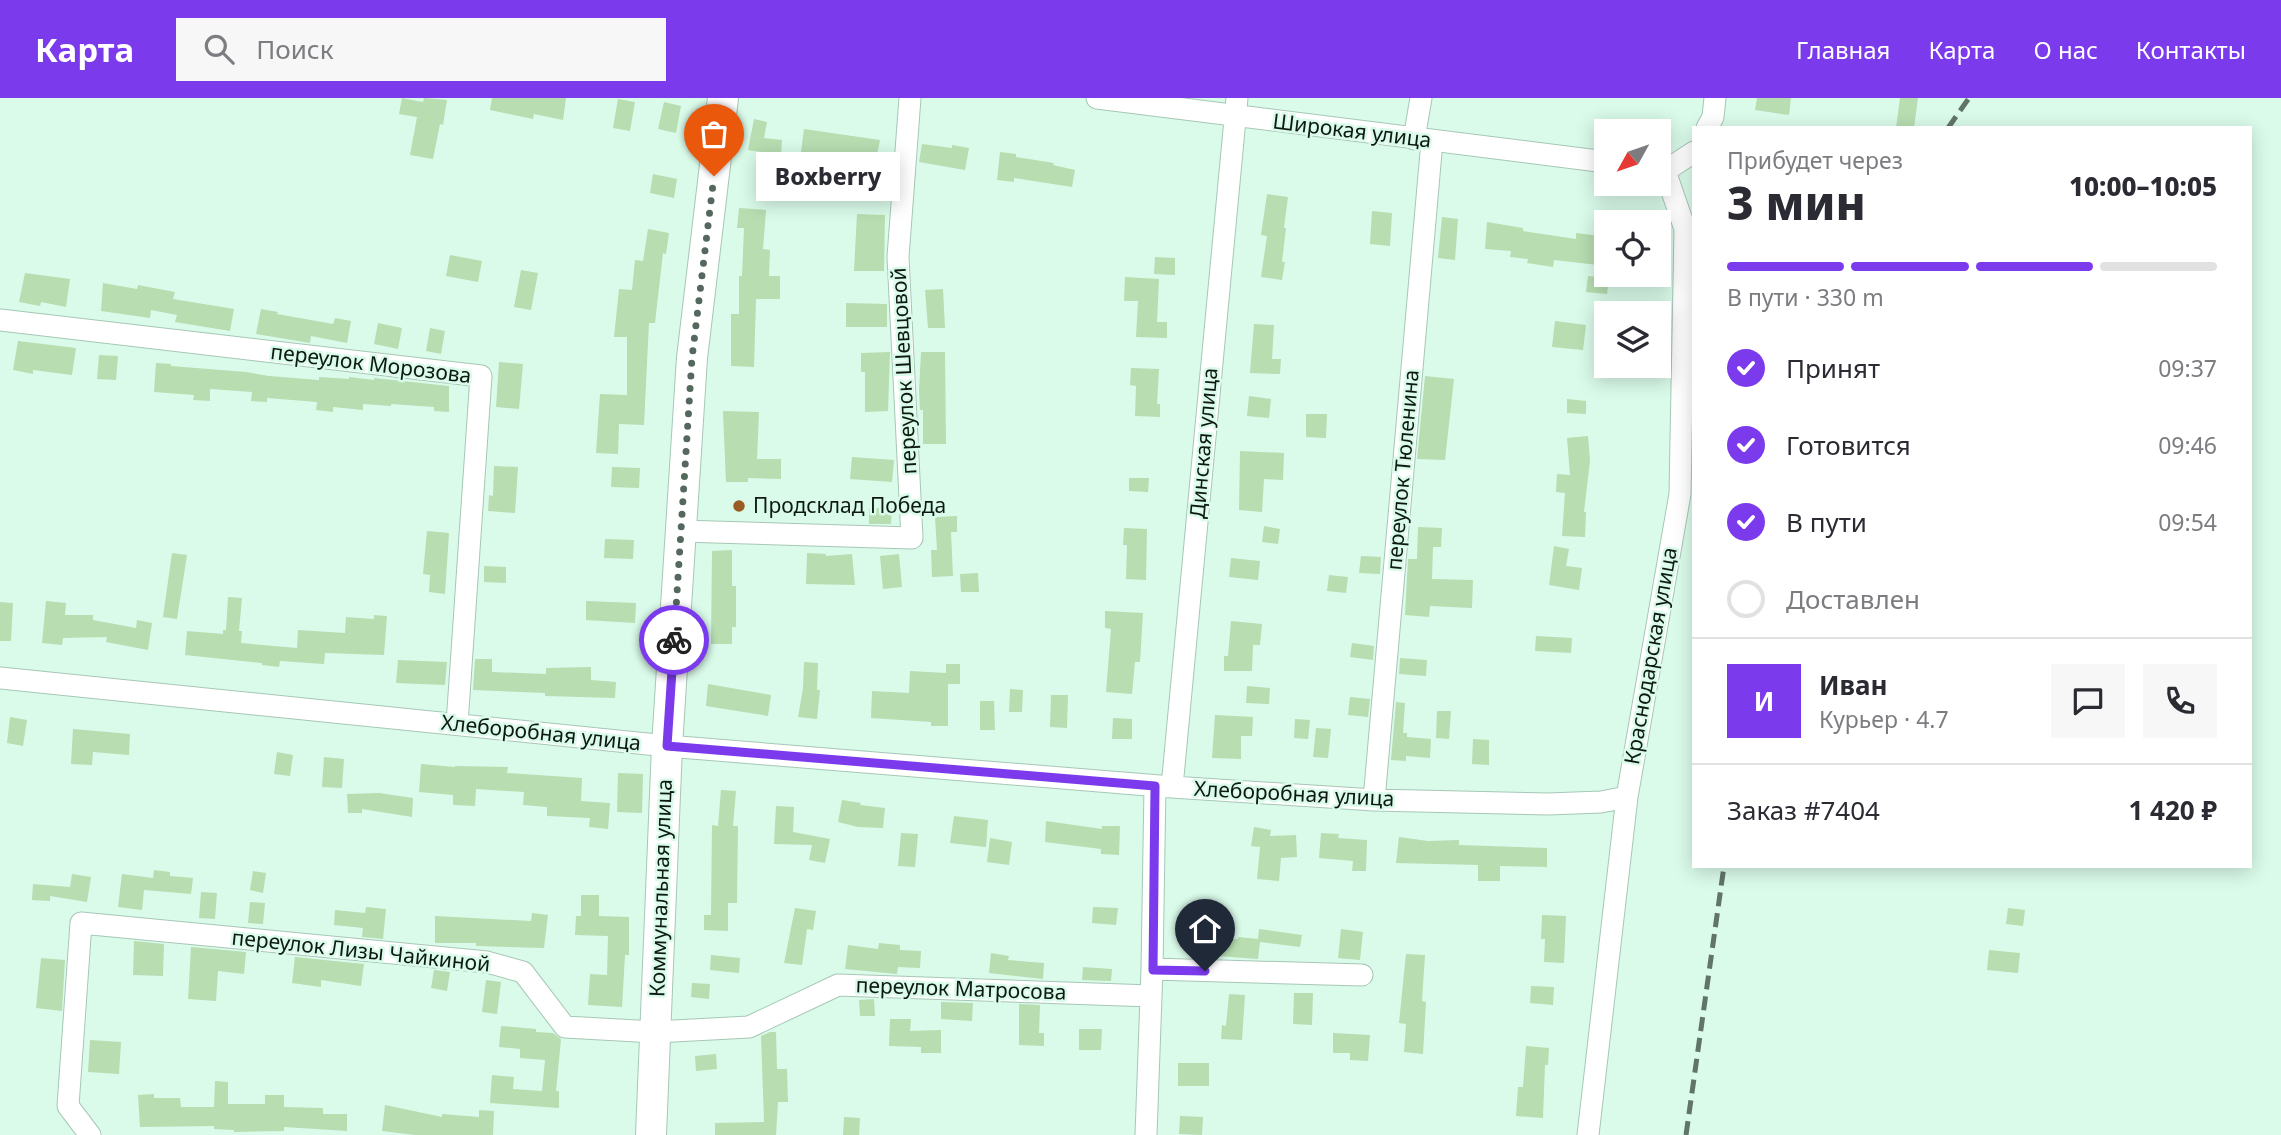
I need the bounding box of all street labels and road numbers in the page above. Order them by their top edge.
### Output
street label: Широкая улица [1271,106,1433,154]
street label: переулок Шевцовой [884,267,922,475]
street label: переулок Морозова [269,337,473,389]
street label: Динская улица [1182,366,1224,519]
street label: переулок Тюленина [1379,368,1425,571]
street label: Краснодарская улица [1617,545,1683,767]
street label: Хлеборобная улица [440,708,642,756]
street label: Хлеборобная улица [1193,774,1395,812]
street label: Коммунальная улица [642,778,678,997]
street label: переулок Лизы Чайкиной [230,923,492,978]
street label: переулок Матросова [855,970,1067,1006]

